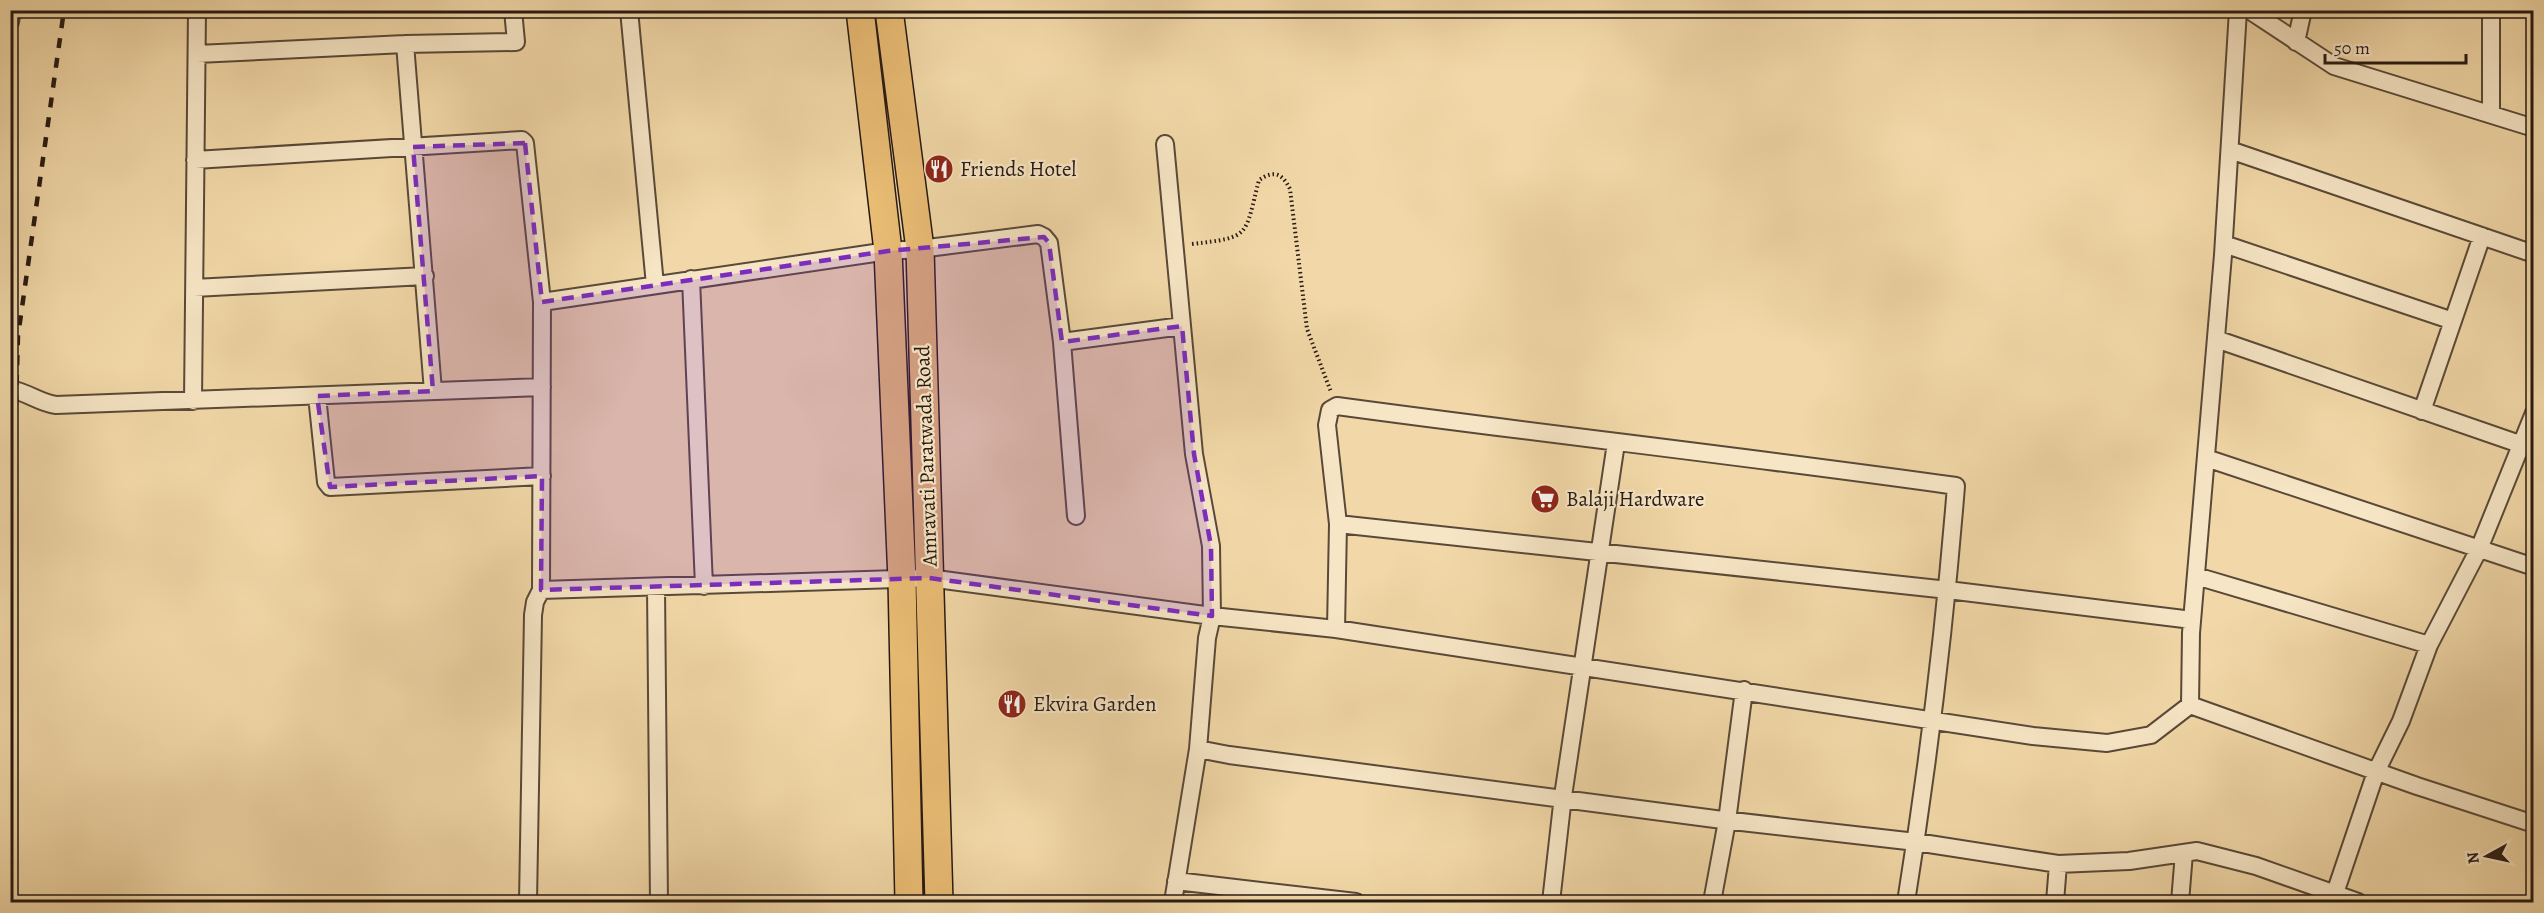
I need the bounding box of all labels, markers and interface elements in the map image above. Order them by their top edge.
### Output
scale bar [2325,27,2466,65]
text: 50 m [2334,36,2370,60]
restaurant icon: Friends Hotel [923,153,955,185]
place label: Friends Hotel [960,155,1076,183]
street label: Amravati Paratwada Road [908,344,944,568]
supermarket icon: Balaji Hardware [1529,483,1561,515]
place label: Balaji Hardware [1566,485,1704,513]
restaurant icon: Ekvira Garden [996,688,1028,720]
place label: Ekvira Garden [1033,690,1157,718]
north arrow [2457,826,2517,886]
text: N [2461,850,2485,865]

